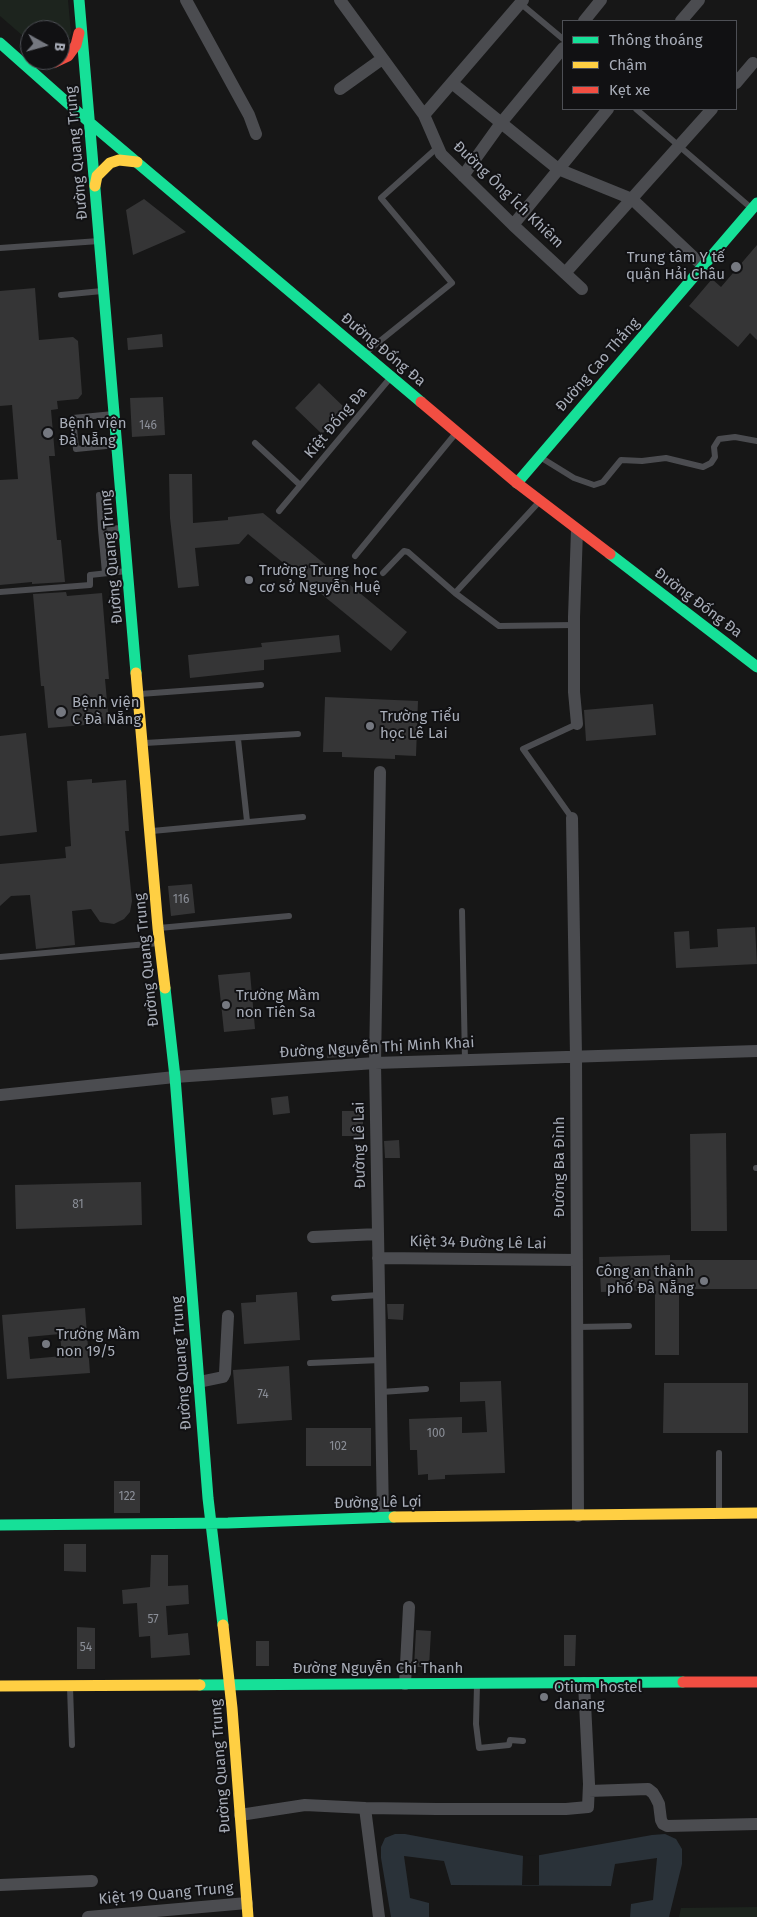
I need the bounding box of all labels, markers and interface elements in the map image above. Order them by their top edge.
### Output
north arrow [20,20,70,70]
legend [562,20,737,110]
text: Thông thoáng [609,31,702,49]
text: B [50,41,68,52]
text: Chậm [609,56,647,74]
text: Kẹt xe [609,81,651,99]
street label: Đường Quang Trung [62,85,92,221]
street label: Đường Ông Ích Khiêm [449,138,567,252]
place label: Trung tâm Y tế quận Hải Châu [626,249,725,284]
marker: Trung tâm Y tế quận Hải Châu [729,260,743,274]
street label: Đường Đống Đa [337,309,429,391]
street label: Đường Cao Thắng [552,314,644,416]
street label: Kiệt Đống Đa [301,384,371,462]
place label: Bệnh viện Đà Nẵng [59,415,126,450]
house number: 146 [139,419,157,433]
marker: Bệnh viện Đà Nẵng [41,426,55,440]
street label: Đường Quang Trung [97,489,127,625]
place label: Trường Trung học cơ sở Nguyễn Huệ [259,562,381,597]
street label: Đường Đống Đa [651,564,745,642]
marker: Trường Trung học cơ sở Nguyễn Huệ [243,574,255,586]
place label: Bệnh viện C Đà Nẵng [72,694,141,729]
marker: Bệnh viện C Đà Nẵng [54,705,68,719]
place label: Trường Tiểu học Lê Lai [380,708,460,743]
marker: Trường Tiểu học Lê Lai [364,720,376,732]
street label: Đường Quang Trung [131,892,163,1028]
house number: 116 [173,893,189,907]
place label: Trường Mầm non Tiên Sa [236,987,320,1022]
marker: Trường Mầm non Tiên Sa [220,999,232,1011]
street label: Đường Nguyễn Thị Minh Khai [279,1034,475,1062]
street label: Đường Lê Lai [350,1101,370,1189]
street label: Đường Ba Đình [551,1117,569,1217]
house number: 81 [72,1198,84,1212]
street label: Kiệt 34 Đường Lê Lai [409,1233,547,1253]
place label: Công an thành phố Đà Nẵng [596,1263,694,1298]
marker: Công an thành phố Đà Nẵng [698,1275,710,1287]
street label: Đường Quang Trung [168,1295,196,1431]
place label: Trường Mầm non 19/5 [56,1326,140,1361]
marker: Trường Mầm non 19/5 [40,1338,52,1350]
house number: 74 [257,1388,269,1402]
house number: 100 [427,1427,445,1441]
house number: 102 [329,1440,347,1454]
house number: 122 [118,1490,136,1504]
street label: Đường Lê Lợi [334,1493,422,1513]
house number: 57 [147,1613,159,1627]
house number: 54 [80,1641,92,1655]
street label: Đường Nguyễn Chí Thanh [293,1660,463,1678]
place label: Otium hostel danang [554,1679,642,1714]
marker: Otium hostel danang [538,1691,550,1703]
street label: Đường Quang Trung [207,1698,235,1834]
street label: Kiệt 19 Quang Trung [98,1879,234,1909]

